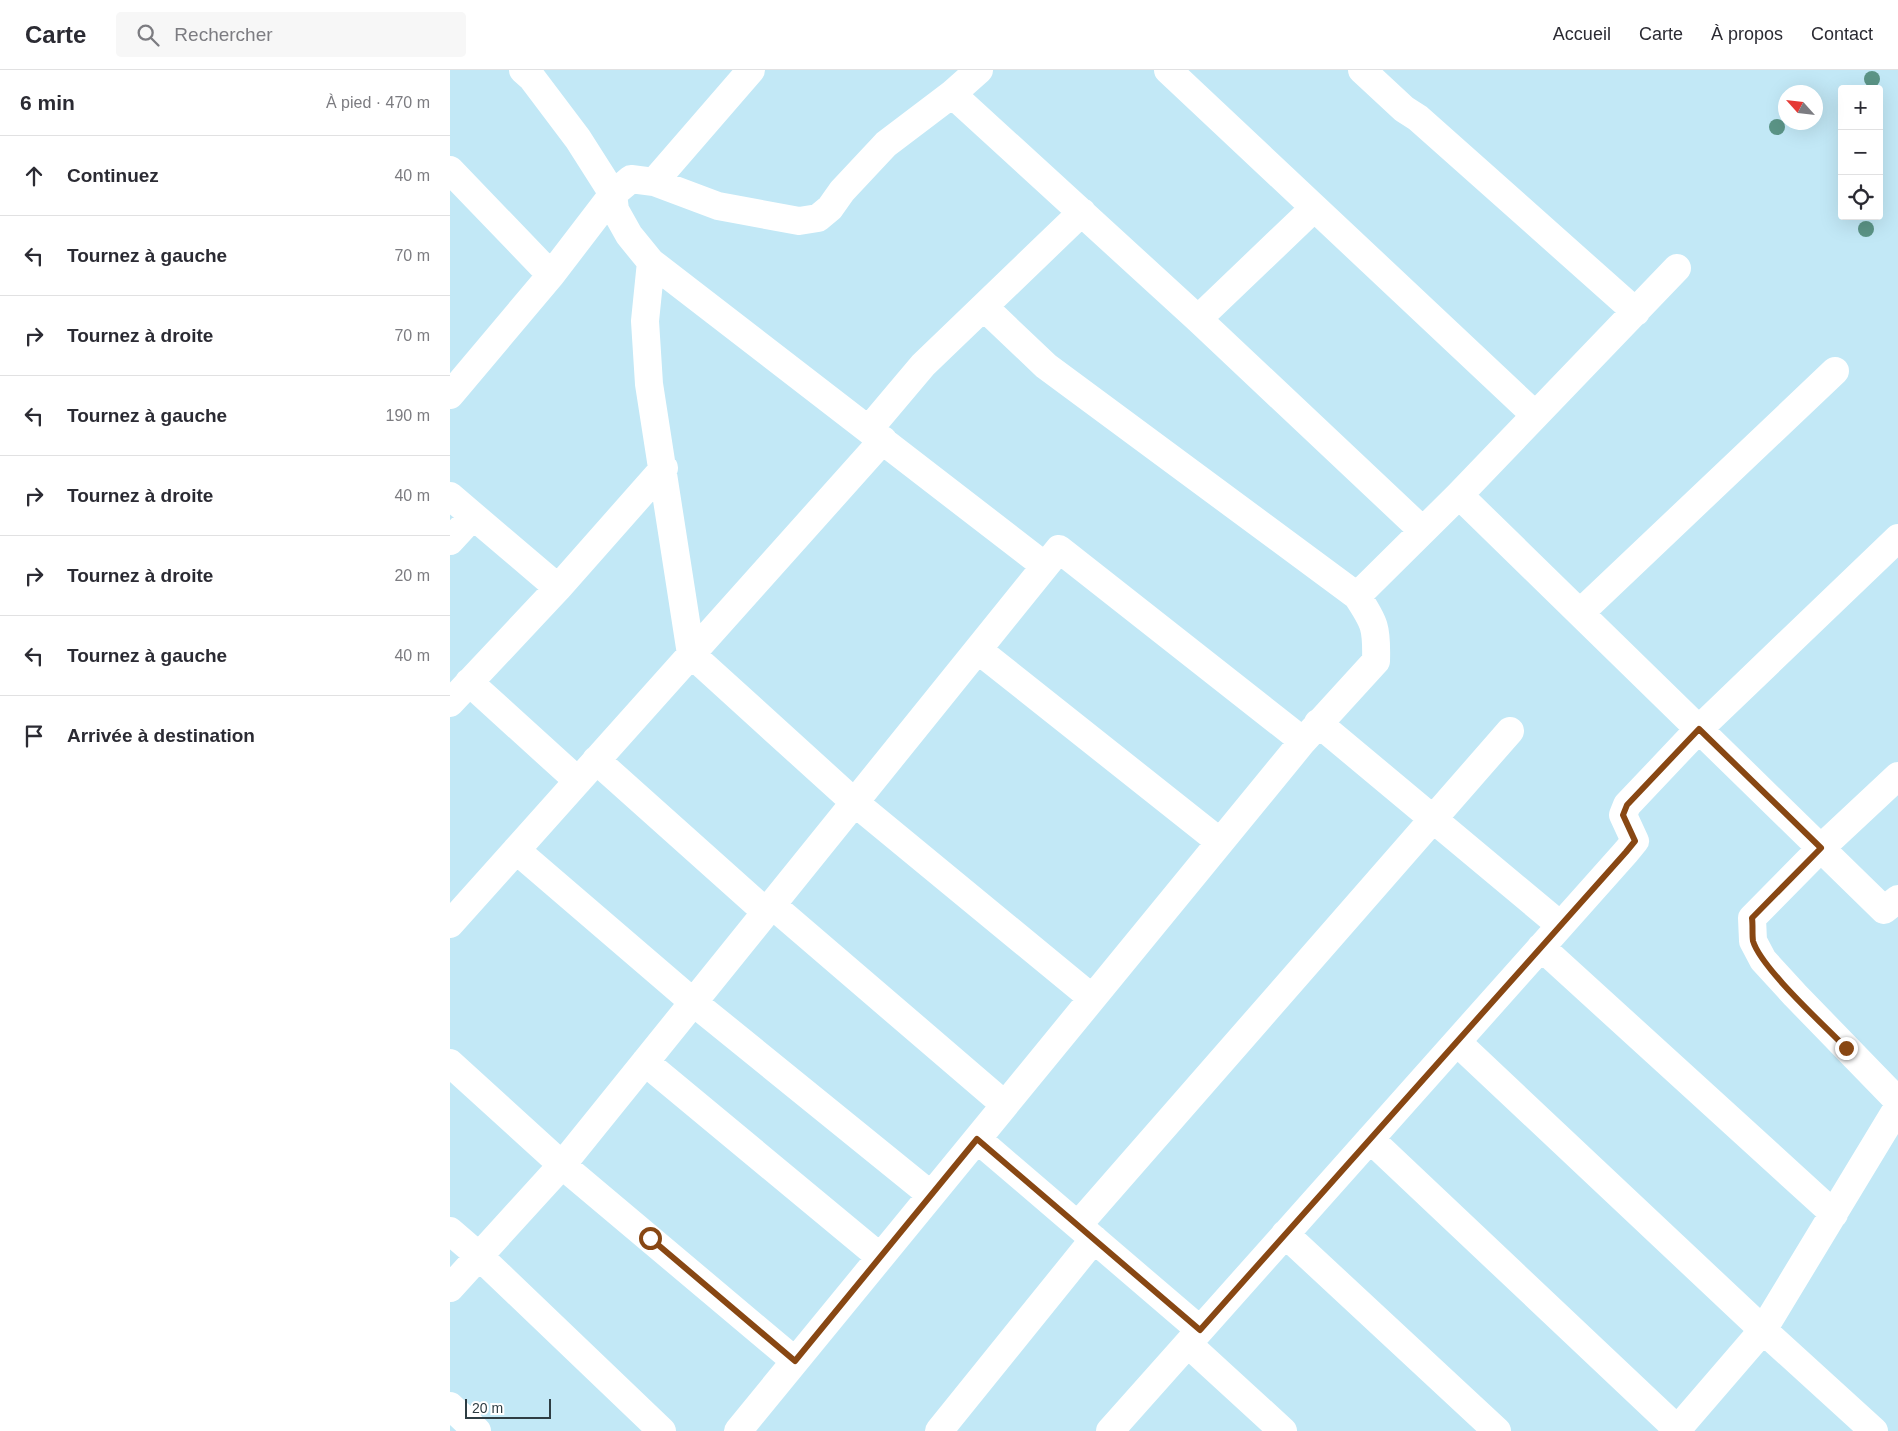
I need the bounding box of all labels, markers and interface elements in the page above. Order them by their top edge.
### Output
search box [116,12,466,57]
text: Carte [25,21,86,48]
icon: search [134,21,162,49]
text: Rechercher [174,24,273,45]
text: Accueil [1553,24,1611,44]
text: Carte [1639,24,1683,44]
text: À propos [1711,24,1783,44]
text: Contact [1811,24,1873,44]
north arrow [1778,85,1823,130]
map controls [1838,85,1883,220]
button: + [1838,85,1883,130]
text: 6 min [20,91,75,114]
text: À pied · 470 m [326,94,430,111]
button: − [1838,130,1883,175]
icon: ahead [20,162,48,190]
text: Continuez [67,165,159,186]
text: 40 m [394,167,430,184]
button: locate [1838,175,1883,220]
icon: left [20,242,48,270]
text: Tournez à gauche [67,245,227,266]
text: 70 m [394,247,430,264]
icon: right [20,322,48,350]
text: Tournez à droite [67,325,213,346]
text: 70 m [394,327,430,344]
icon: left [20,402,48,430]
text: Tournez à gauche [67,405,227,426]
text: 190 m [386,407,430,424]
icon: right [20,482,48,510]
text: Tournez à droite [67,485,213,506]
text: 40 m [394,487,430,504]
icon: right [20,562,48,590]
text: Tournez à droite [67,565,213,586]
text: 20 m [394,567,430,584]
icon: left [20,642,48,670]
text: Tournez à gauche [67,645,227,666]
text: 40 m [394,647,430,664]
icon: arrive [20,722,48,750]
text: Arrivée à destination [67,725,255,746]
route end [1835,1037,1858,1060]
route start [639,1227,662,1250]
scale bar [465,1396,551,1419]
text: 20 m [472,1400,503,1416]

